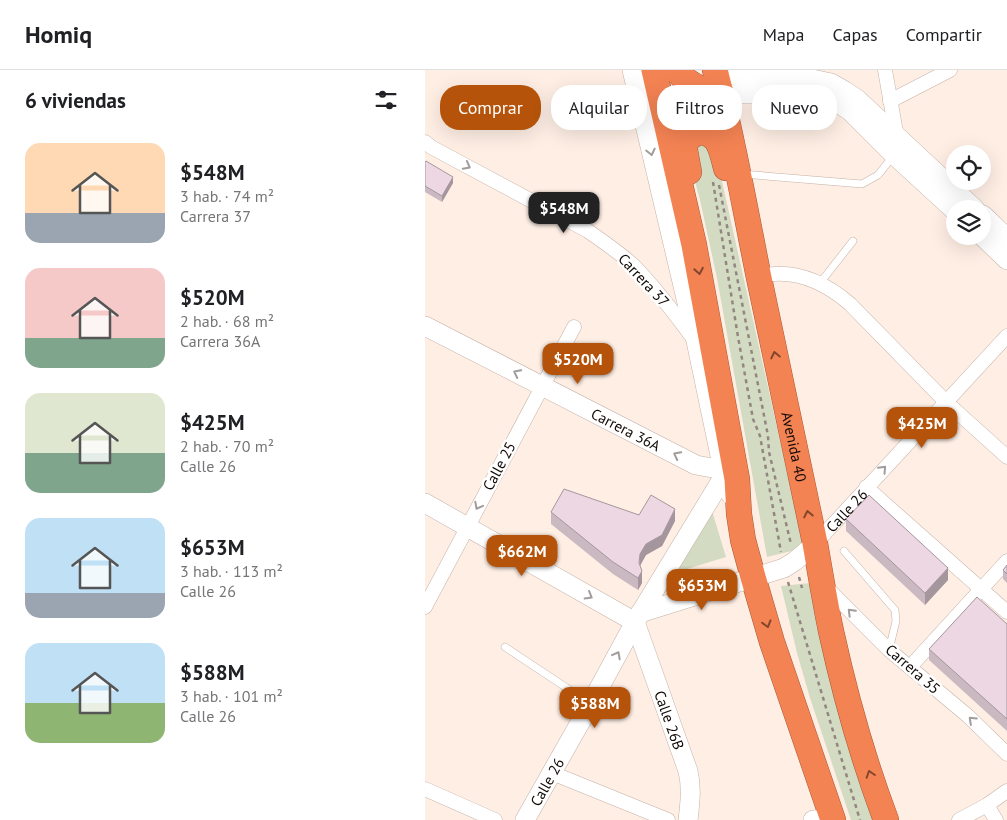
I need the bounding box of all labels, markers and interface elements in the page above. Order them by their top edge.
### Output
text: Homiq [25,19,92,50]
text: Mapa [763,23,805,46]
text: Capas [833,23,878,46]
text: Compartir [906,23,982,46]
chip: Comprar [440,85,541,130]
chip: Alquilar [551,85,647,130]
chip: Filtros [657,85,742,130]
chip: Nuevo [752,85,837,130]
icon: filters [372,86,400,114]
text: 6 viviendas [25,87,126,114]
map controls [946,145,991,245]
button: locate [946,145,991,190]
one-way arrow [645,147,656,156]
text: $548M [180,159,244,186]
one-way arrow [462,160,471,170]
icon: home [65,163,125,223]
text: 3 hab. · 74 m² [180,186,274,206]
pin: $548M [529,191,599,234]
text: $548M [539,198,589,218]
button: layers [946,200,991,245]
text: Carrera 37 [180,206,251,226]
street label: Carrera 37 [614,249,674,311]
one-way arrow [693,267,703,276]
text: $520M [180,284,244,311]
icon: home [65,288,125,348]
text: 2 hab. · 68 m² [180,311,274,331]
text: Carrera 36A [180,331,260,351]
pin: $520M [543,342,613,385]
text: $520M [553,349,603,369]
one-way arrow [770,350,781,359]
one-way arrow [513,369,522,379]
street label: Carrera 36A [588,403,664,455]
pin: $425M [887,406,957,449]
text: $425M [180,409,244,436]
street label: Avenida 40 [778,410,811,483]
icon: home [65,413,125,473]
text: $425M [897,413,947,433]
text: 2 hab. · 70 m² [180,436,274,456]
street label: Calle 25 [478,438,520,494]
one-way arrow [673,451,682,461]
text: Calle 26 [180,456,236,476]
one-way arrow [877,466,886,475]
street label: Calle 26 [821,484,871,536]
one-way arrow [474,501,484,510]
one-way arrow [804,510,814,518]
text: $653M [180,534,244,561]
pin: $662M [487,534,557,577]
icon: home [65,538,125,598]
text: $662M [497,541,547,561]
text: 3 hab. · 113 m² [180,561,283,581]
pin: $653M [667,568,737,611]
text: $653M [677,575,727,595]
text: Calle 26 [180,581,236,601]
one-way arrow [584,590,593,600]
one-way arrow [848,608,857,617]
one-way arrow [761,620,771,628]
street label: Carrera 35 [882,640,944,698]
one-way arrow [611,652,621,661]
text: $588M [180,659,244,686]
icon: home [65,663,125,723]
text: 3 hab. · 101 m² [180,686,283,706]
pin: $588M [560,686,630,729]
street label: Calle 26B [651,688,689,752]
text: $588M [570,693,620,713]
text: Calle 26 [180,706,236,726]
one-way arrow [968,717,977,726]
street label: Calle 26 [525,754,568,809]
one-way arrow [866,770,876,779]

